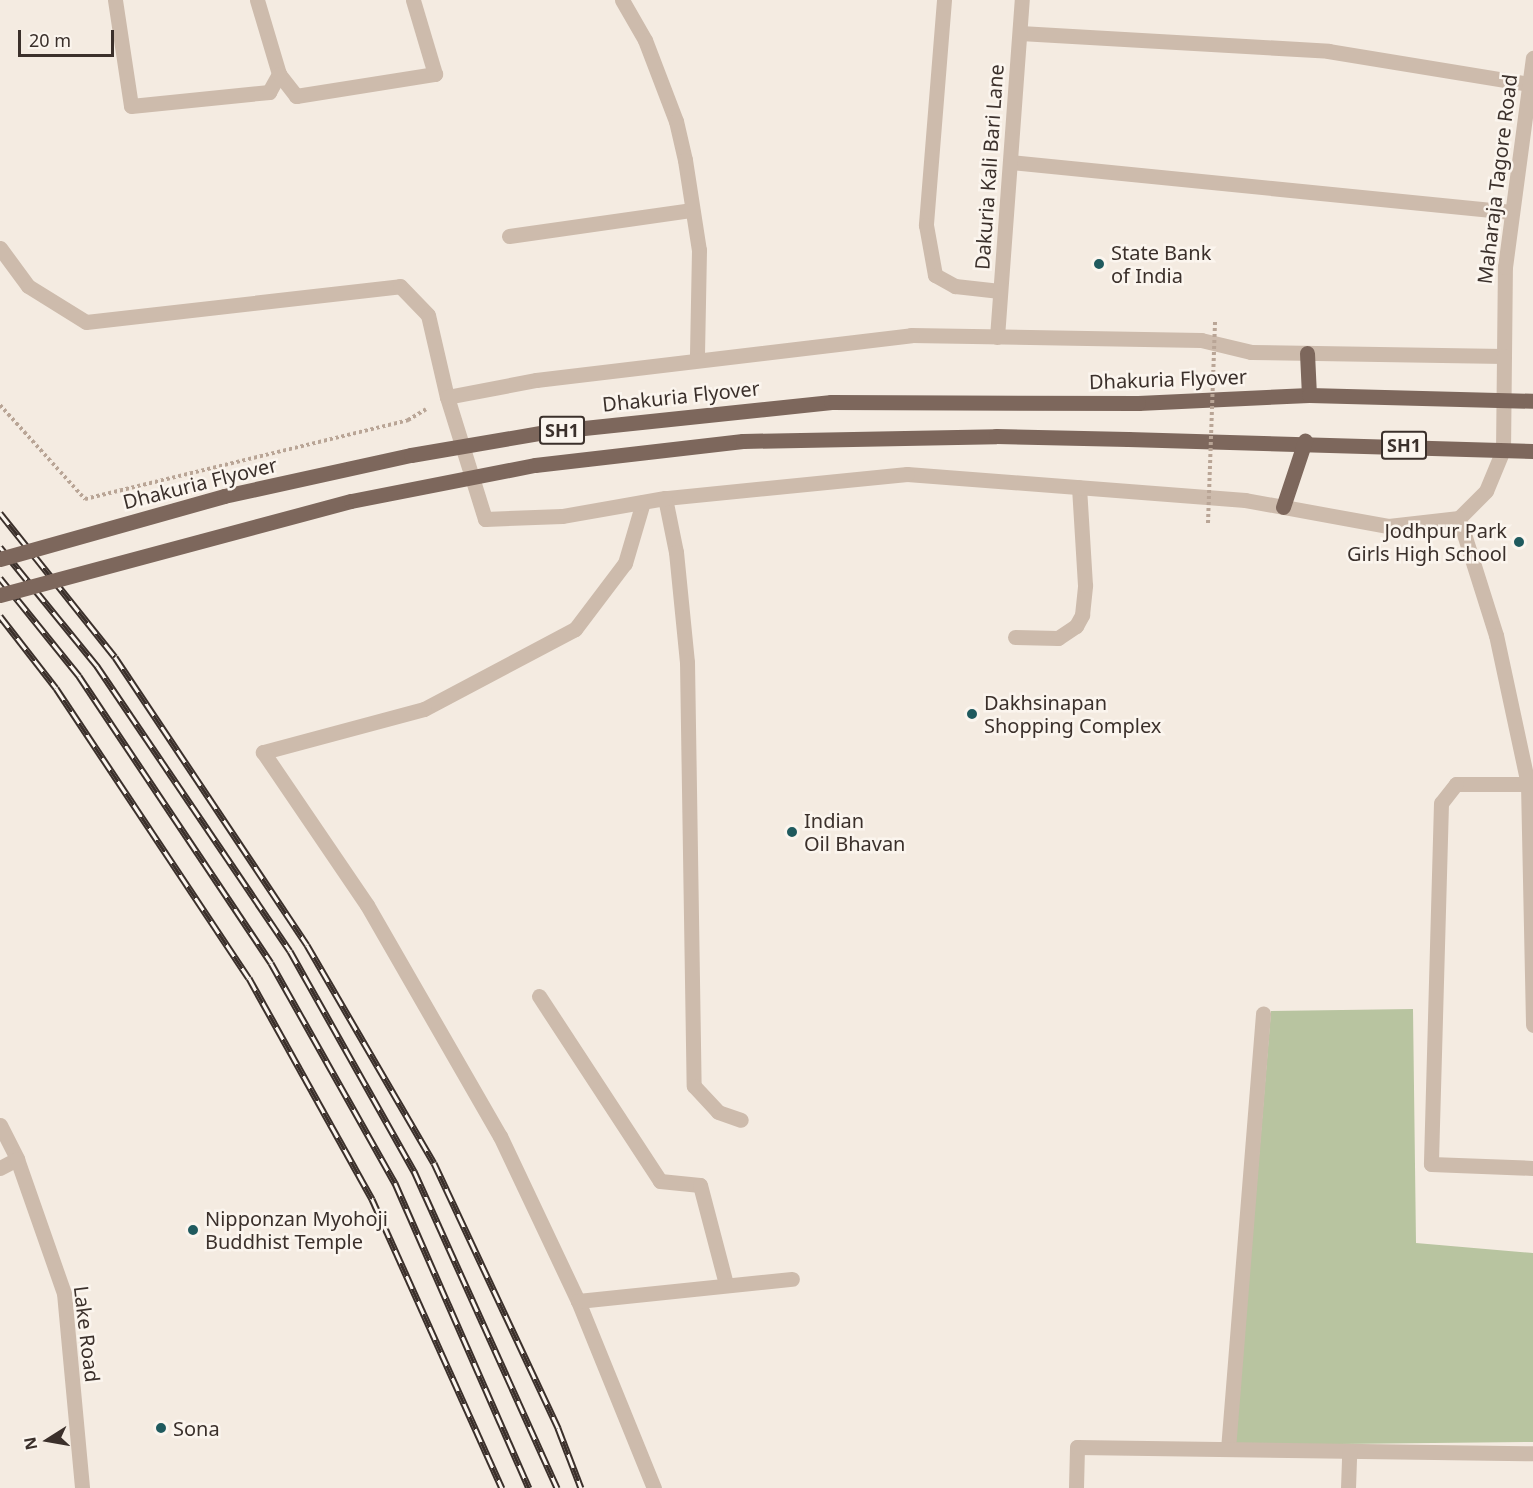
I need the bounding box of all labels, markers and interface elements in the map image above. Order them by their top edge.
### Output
scale bar [21,18,117,56]
text: 20 m [29,28,71,52]
street label: Dakuria Kali Bari Lane [970,63,1008,271]
street label: Maharaja Tagore Road [1472,73,1522,285]
place label: State Bank of India [1111,240,1211,287]
marker: State Bank of India [1092,257,1106,271]
street label: Dhakuria Flyover [1089,364,1247,394]
street label: Dhakuria Flyover [601,376,761,416]
road number: SH1 [538,415,586,445]
road number: SH1 [1380,430,1428,460]
street label: Dhakuria Flyover [120,452,280,514]
place label: Jodhpur Park Girls High School [1347,518,1507,565]
marker: Jodhpur Park Girls High School [1512,535,1526,549]
place label: Dakhsinapan Shopping Complex [984,690,1161,737]
marker: Dakhsinapan Shopping Complex [965,707,979,721]
place label: Indian Oil Bhavan [804,808,905,855]
marker: Indian Oil Bhavan [785,825,799,839]
place label: Nipponzan Myohoji Buddhist Temple [205,1206,388,1253]
marker: Nipponzan Myohoji Buddhist Temple [186,1223,200,1237]
street label: Lake Road [69,1284,105,1384]
north arrow [18,1410,78,1470]
place label: Sona [173,1416,220,1440]
marker: Sona [154,1421,168,1435]
text: N [18,1435,42,1452]

